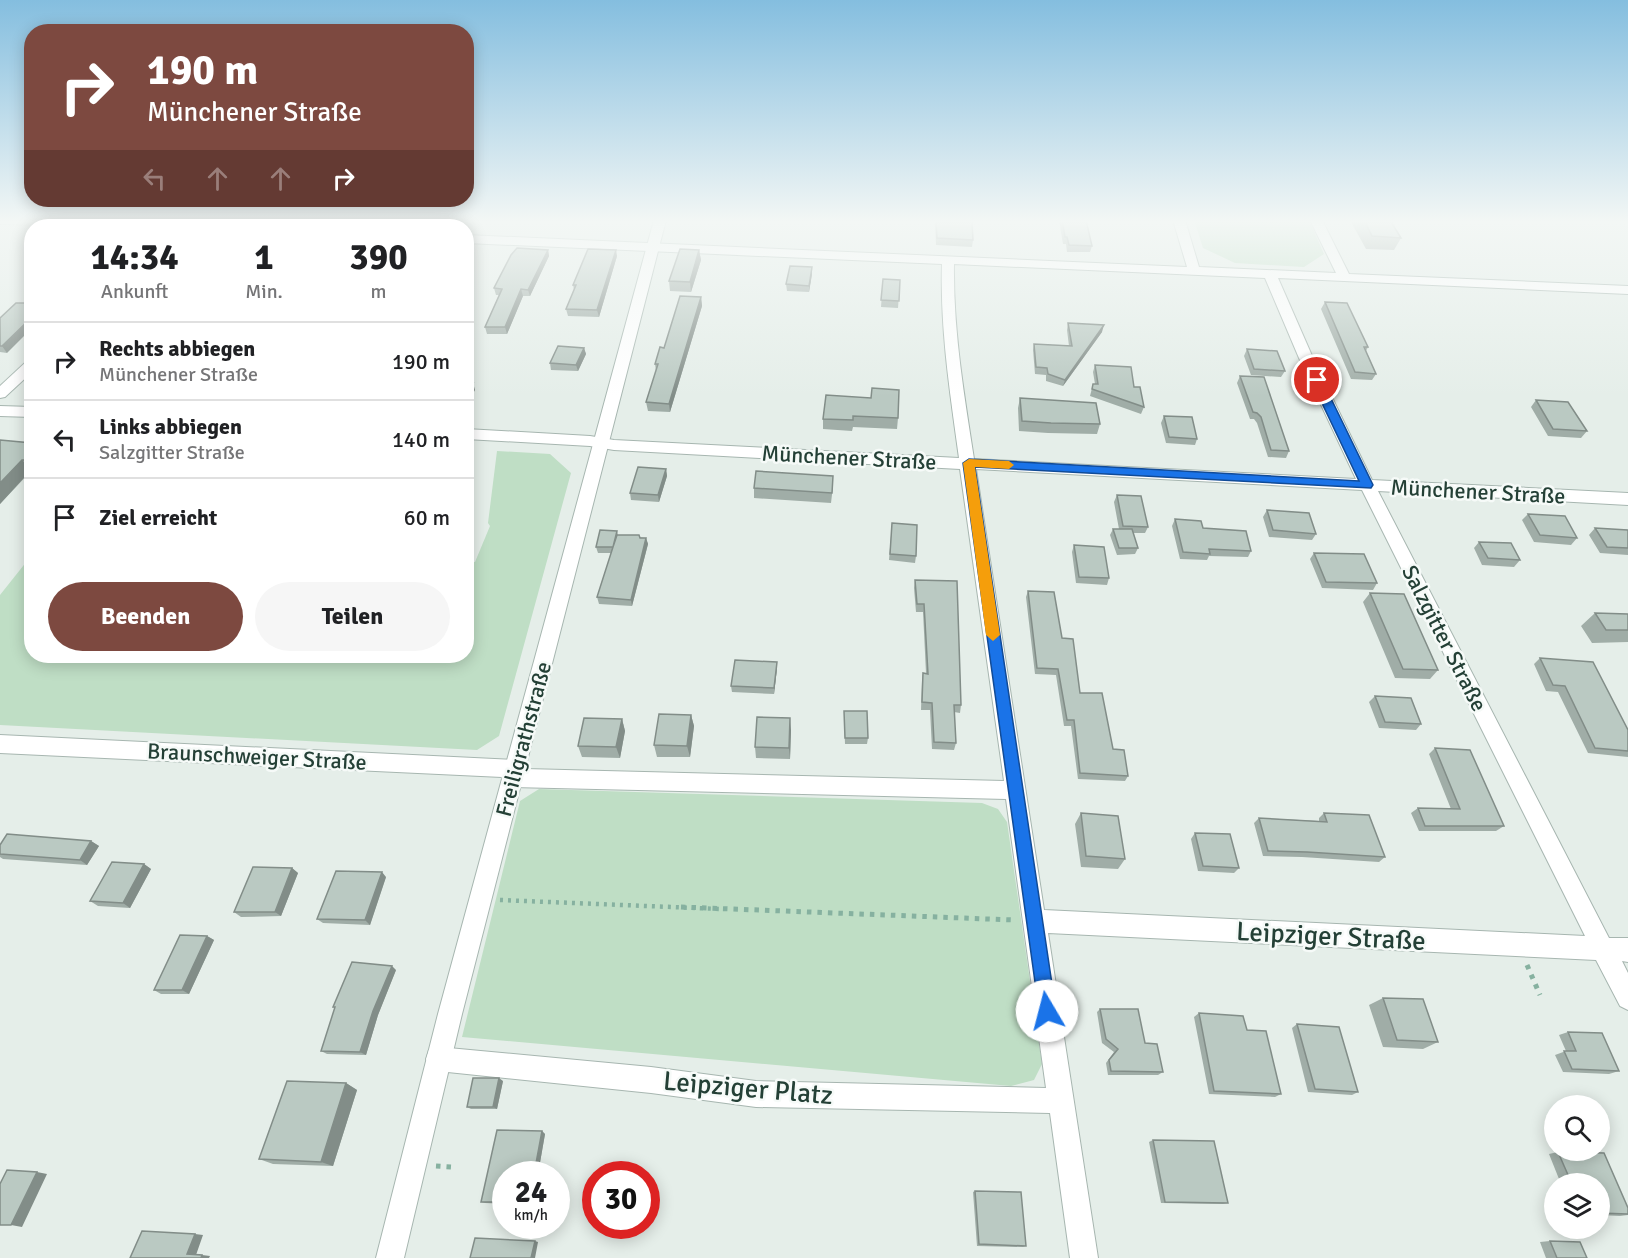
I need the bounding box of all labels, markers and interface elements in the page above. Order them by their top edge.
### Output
text: 190 m [147,45,258,96]
icon: right [48,48,126,126]
text: Münchener Straße [147,96,362,129]
icon: left [138,162,171,195]
icon: ahead [201,162,234,195]
icon: ahead [264,162,297,195]
icon: right [327,162,360,195]
text: 14:34 [90,235,179,280]
text: 1 [254,235,274,280]
text: 390 [349,235,408,280]
text: Ankunft [101,279,168,304]
text: Min. [245,279,283,304]
text: m [370,279,386,304]
text: Rechts abbiegen [99,335,255,362]
icon: right [48,345,81,378]
text: 190 m [392,348,450,375]
pin [1291,354,1342,405]
text: Münchener Straße [99,362,258,387]
icon: arrive [1300,363,1333,396]
text: Links abbiegen [99,413,242,440]
icon: left [48,423,81,456]
text: 140 m [392,426,450,453]
street label: Münchener Straße [761,439,937,476]
text: Salzgitter Straße [99,440,245,465]
street label: Münchener Straße [1390,473,1566,510]
icon: arrive [48,501,81,534]
text: Ziel erreicht [99,504,217,531]
text: 60 m [404,504,450,531]
street label: Salzgitter Straße [1396,561,1493,716]
button: Beenden [48,582,243,651]
button: Teilen [255,582,450,651]
street label: Freiligrathstraße [490,659,557,820]
street label: Braunschweiger Straße [147,737,367,776]
street label: Leipziger Straße [1235,915,1427,958]
position arrow [1015,979,1079,1043]
street label: Leipziger Platz [662,1065,834,1112]
map controls [1544,1095,1610,1239]
button: search [1544,1095,1610,1161]
speed limit sign: 30 [582,1161,660,1239]
button: layers [1544,1173,1610,1239]
text: 24 [515,1174,547,1211]
text: km/h [514,1206,548,1224]

